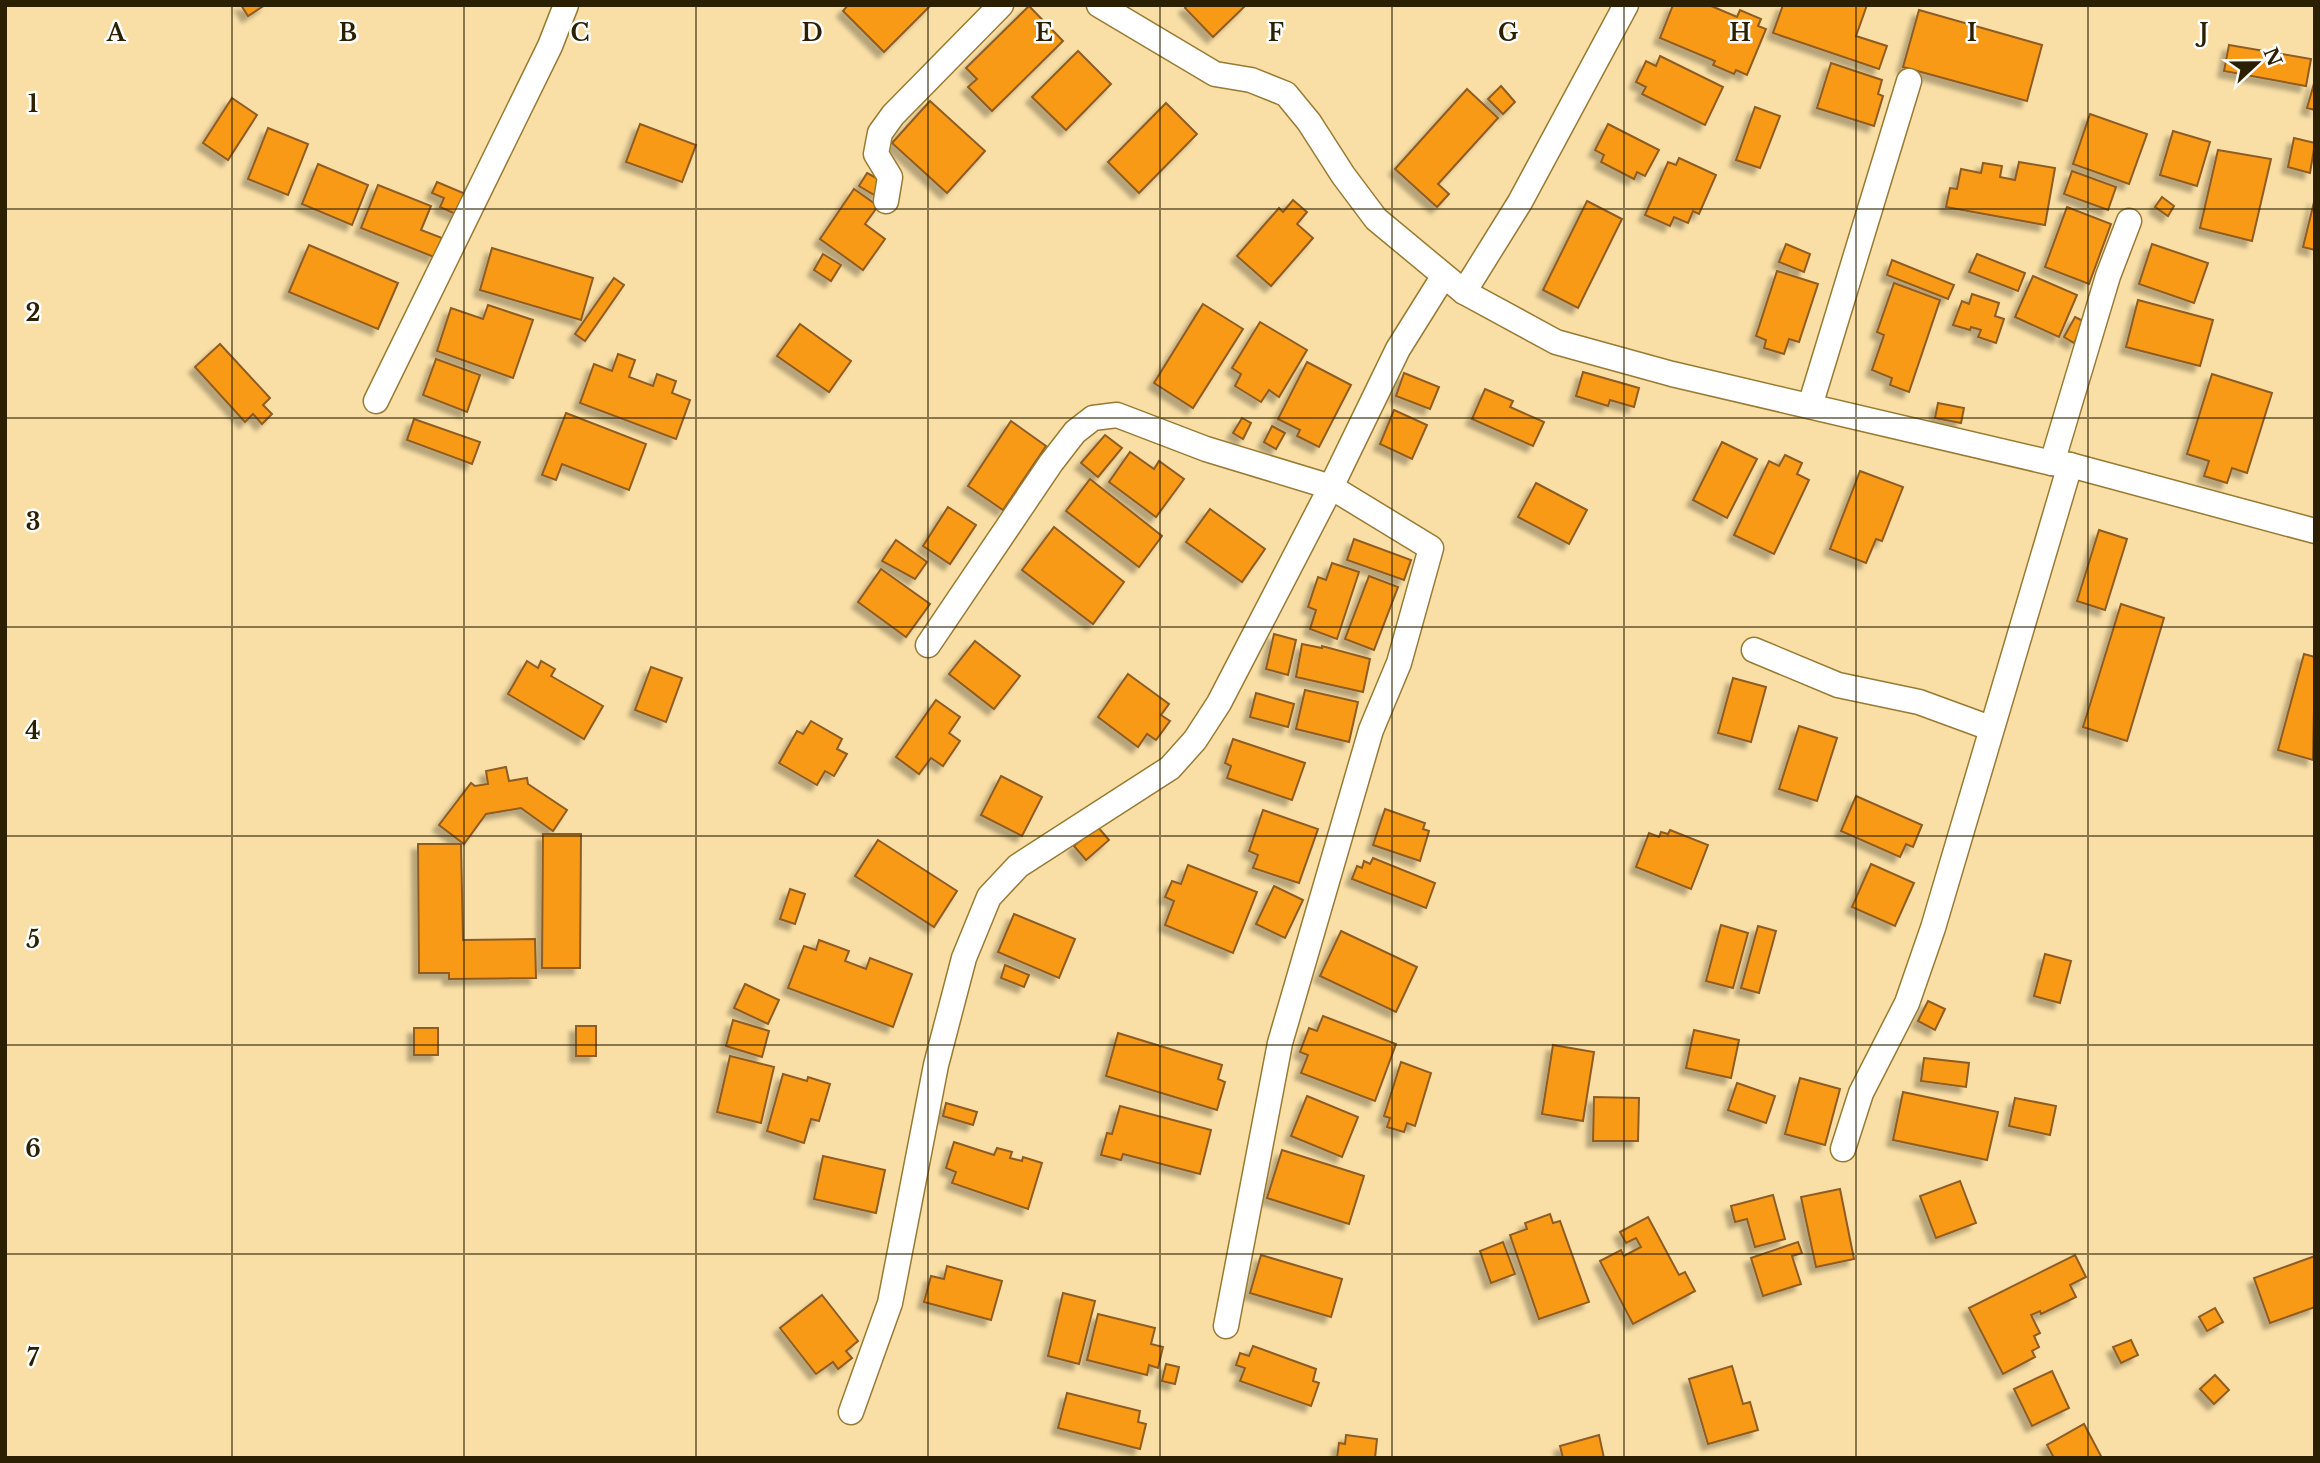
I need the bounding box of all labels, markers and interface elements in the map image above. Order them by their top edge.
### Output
text: A [106,19,127,47]
text: B [339,19,357,47]
text: C [571,19,589,47]
text: D [801,19,823,47]
text: E [1035,19,1053,47]
text: F [1268,19,1284,47]
text: G [1498,19,1518,47]
text: H [1729,19,1751,47]
text: I [1967,19,1977,47]
text: J [2195,19,2209,47]
north arrow [2222,28,2292,98]
text: N [2258,44,2286,70]
text: 1 [28,90,38,118]
text: 2 [26,299,40,327]
text: 3 [26,508,40,536]
text: 4 [25,717,41,745]
text: 5 [26,926,40,954]
text: 6 [25,1135,41,1163]
text: 7 [27,1344,40,1372]

